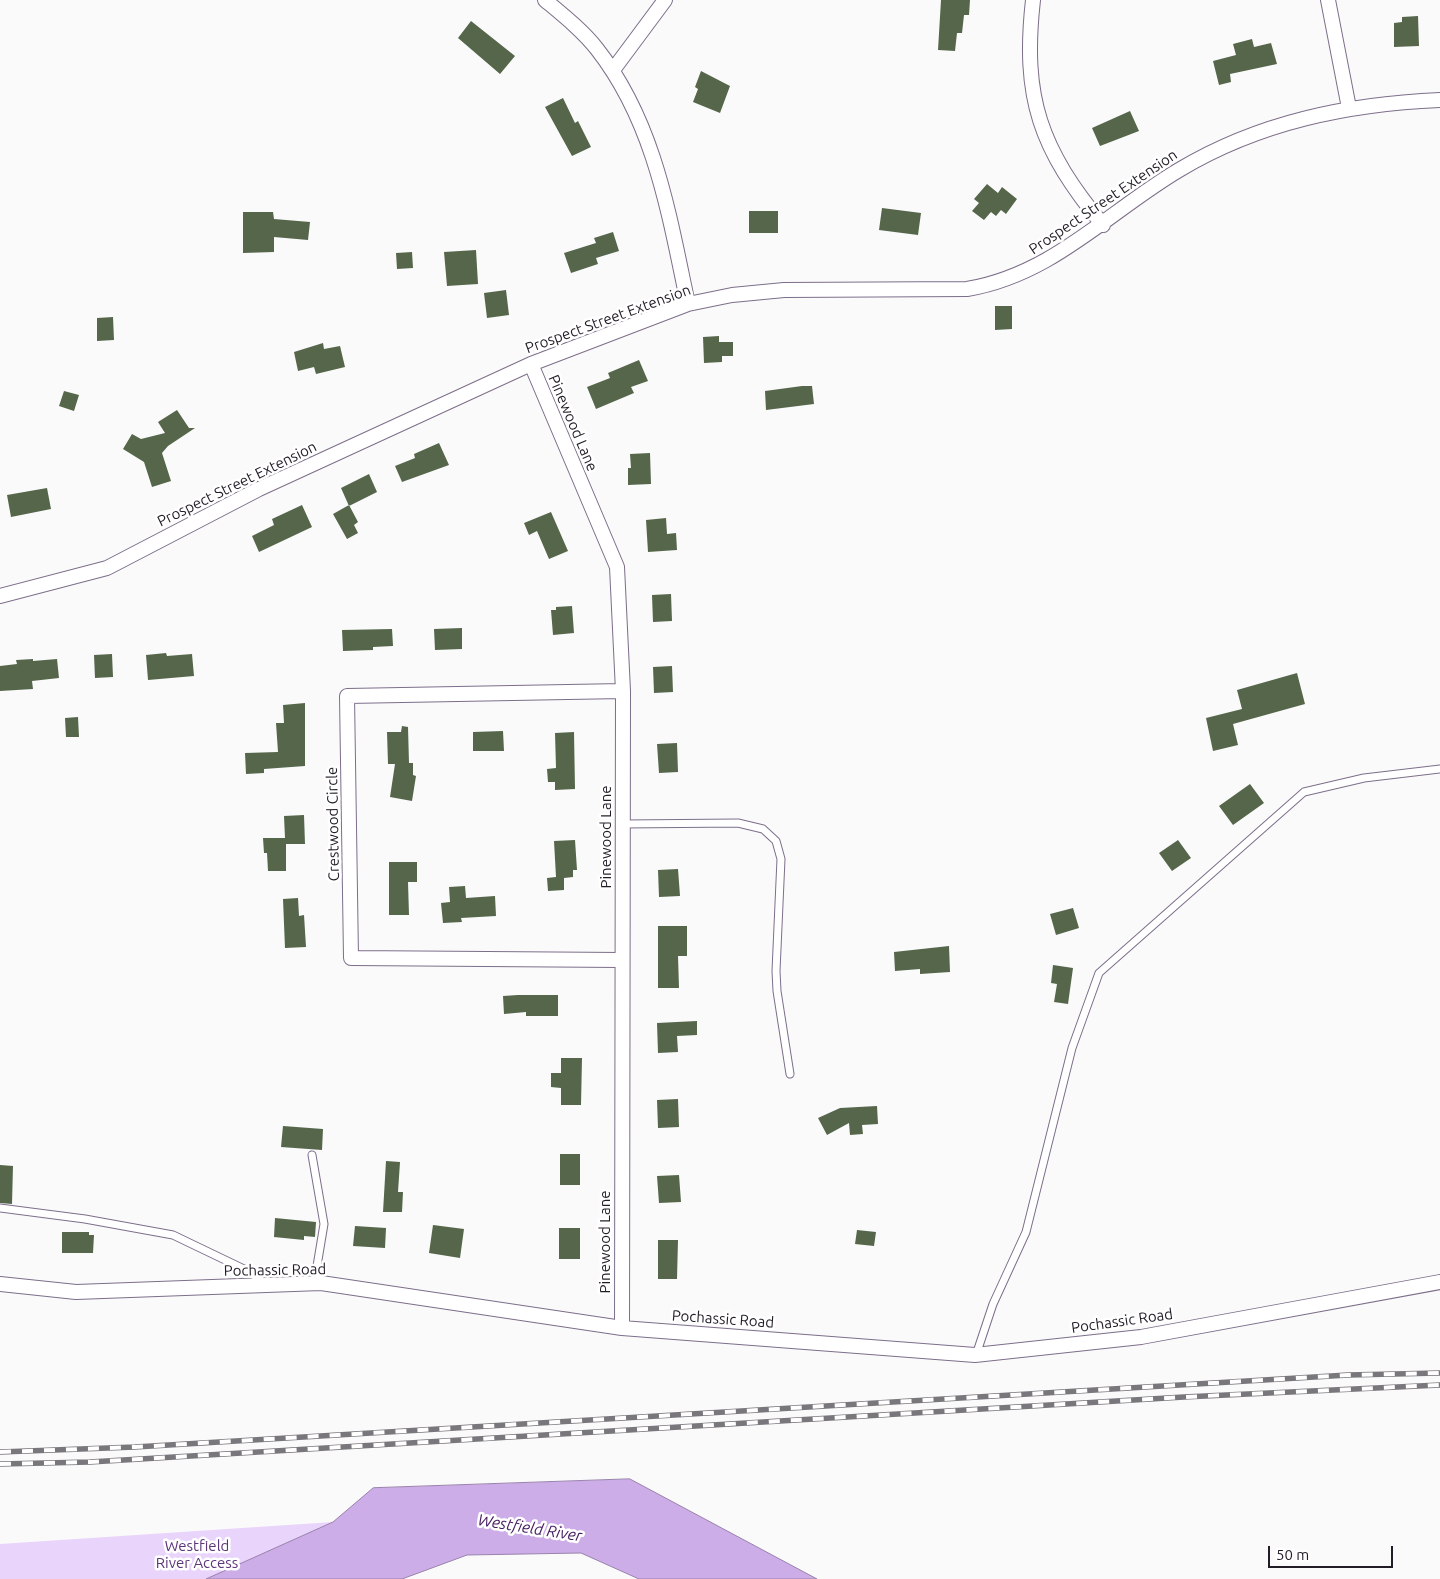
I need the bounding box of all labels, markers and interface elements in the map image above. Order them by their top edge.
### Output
street label: Prospect Street Extension [1025,146,1181,258]
street label: Prospect Street Extension [523,281,693,357]
street label: Pinewood Lane [545,372,601,474]
street label: Prospect Street Extension [154,438,320,530]
street label: Crestwood Circle [323,767,343,881]
street label: Pinewood Lane [597,785,615,889]
street label: Pinewood Lane [596,1190,614,1294]
street label: Pochassic Road [224,1260,326,1280]
street label: Pochassic Road [1070,1305,1174,1337]
street label: Pochassic Road [671,1306,775,1332]
water label: Westfield River [477,1510,583,1546]
scale bar [1270,1536,1395,1568]
park label: Westfield River Access [156,1537,238,1572]
text: 50 m [1276,1546,1309,1563]

